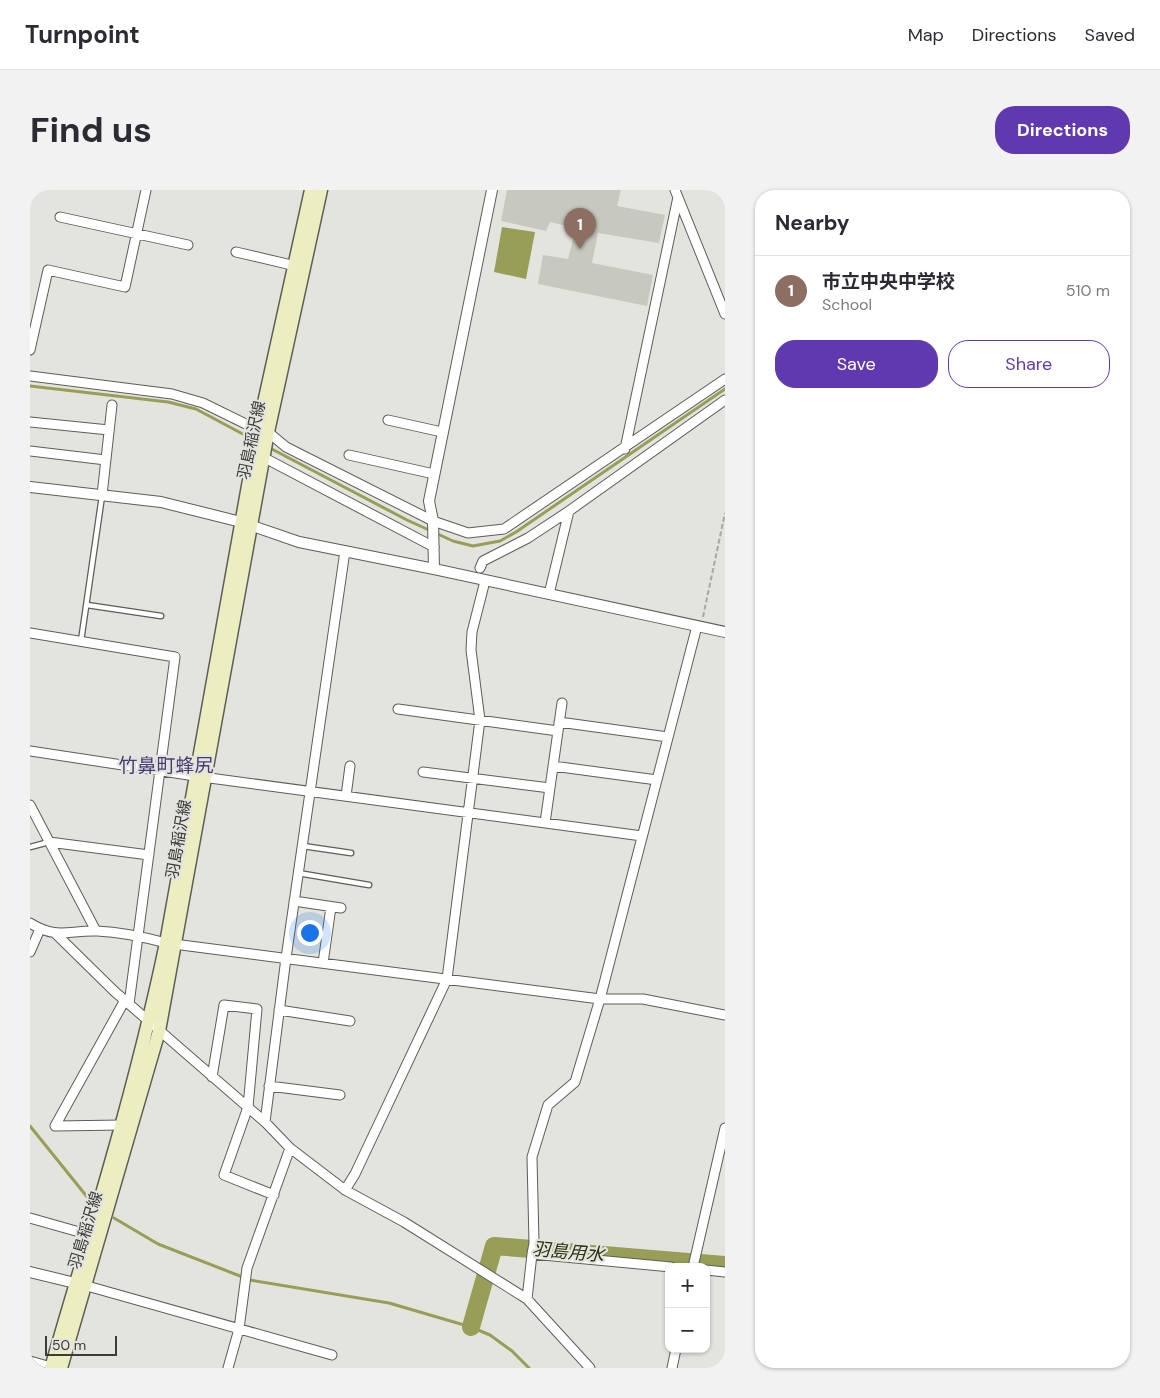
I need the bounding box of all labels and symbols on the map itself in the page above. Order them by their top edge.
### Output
pin: 1 [564,208,596,249]
street label: 羽島稲沢線 [233,399,270,481]
district label: 竹鼻町蜂尻 [118,753,214,778]
street label: 羽島稲沢線 [161,798,196,880]
your location [297,920,323,946]
street label: 羽島稲沢線 [64,1189,107,1271]
water label: 羽島用水 [531,1237,607,1267]
scale bar [45,1333,118,1356]

